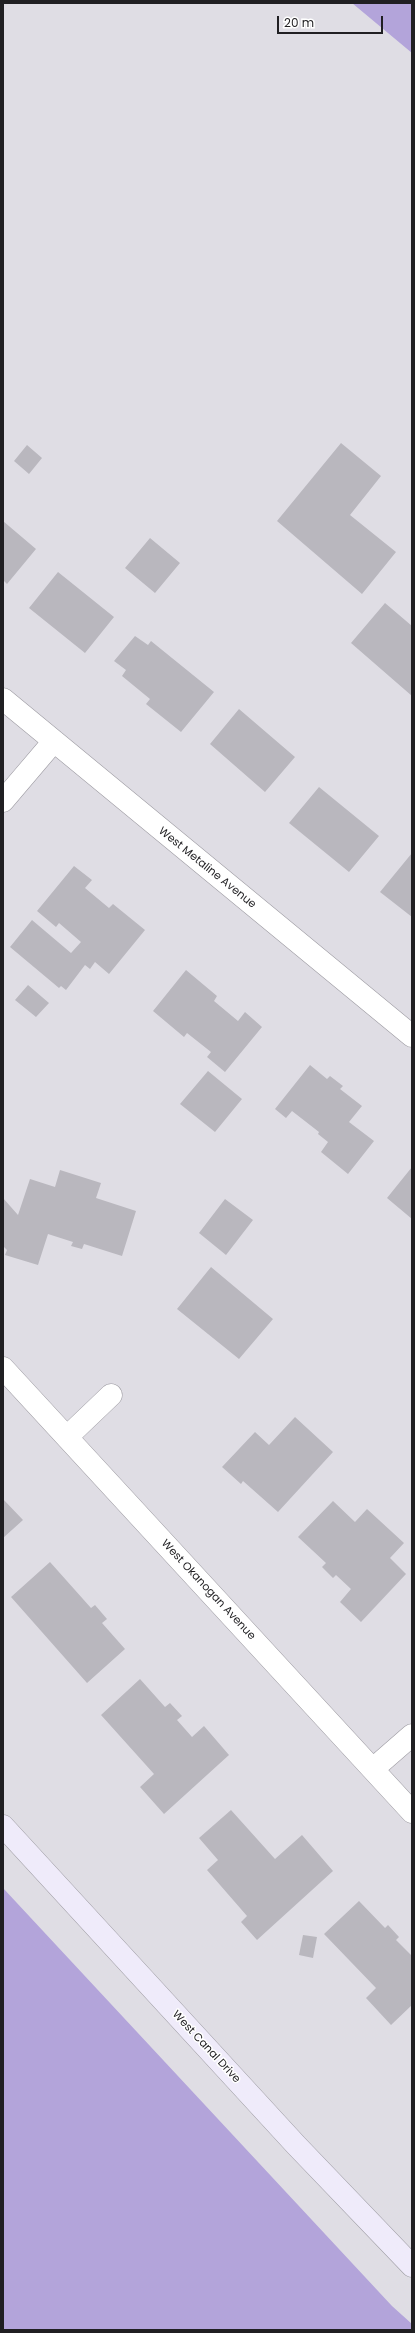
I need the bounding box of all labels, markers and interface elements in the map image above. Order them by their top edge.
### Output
scale bar [279,8,385,34]
text: 20 m [284,14,314,31]
street label: West Metaline Avenue [156,825,258,911]
street label: West Okanogan Avenue [158,1537,258,1643]
street label: West Canal Drive [169,2008,243,2086]

